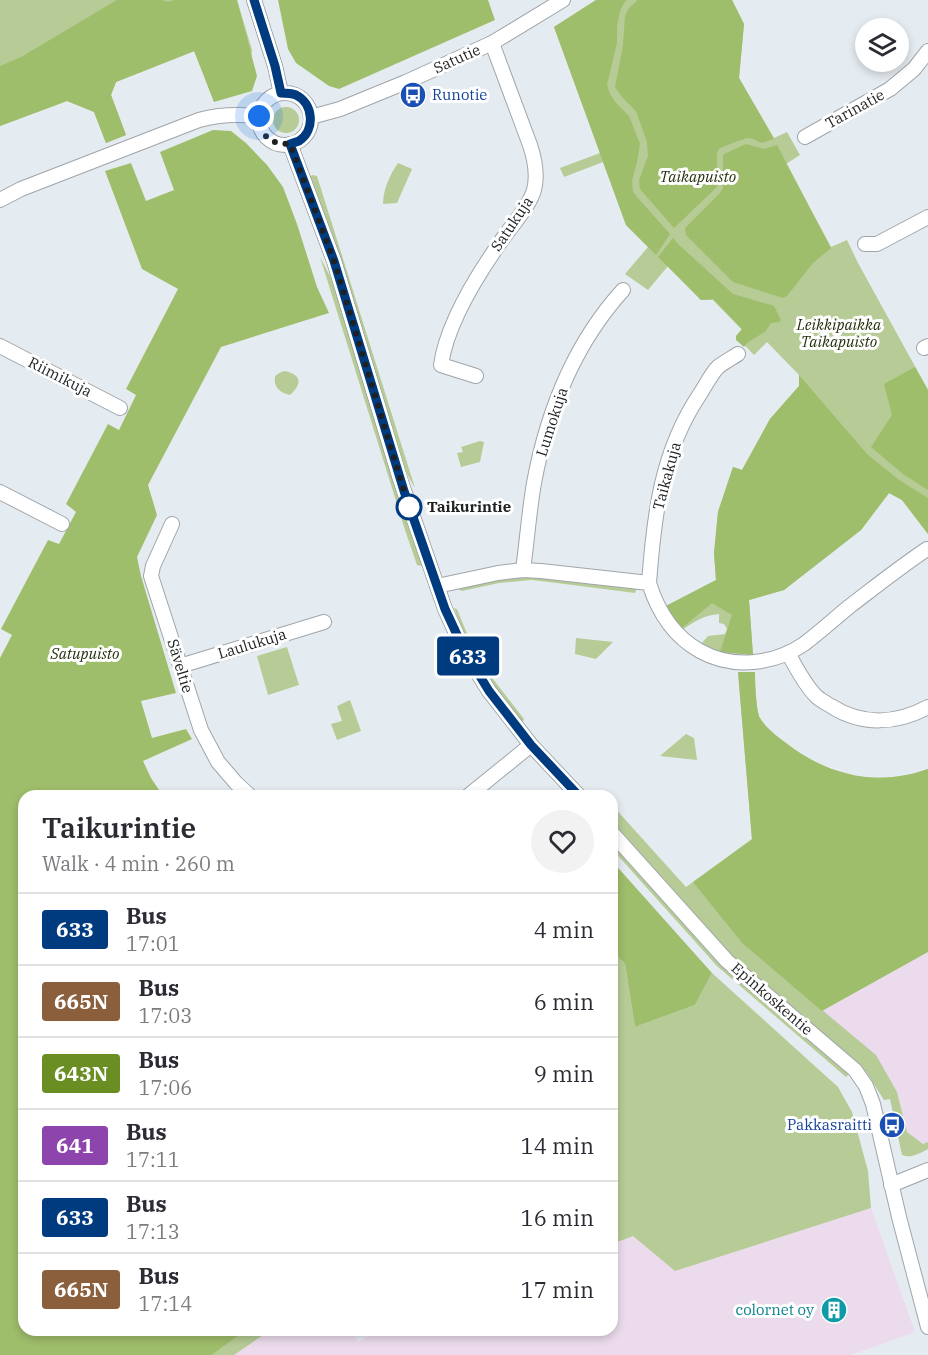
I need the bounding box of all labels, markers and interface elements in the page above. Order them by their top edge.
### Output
map controls [855,18,909,72]
button: layers [855,18,909,72]
street label: Satutie [430,40,483,77]
bus stop icon: Runotie [398,80,428,110]
place label: Runotie [432,85,487,104]
street label: Tarinatie [822,85,888,132]
your location [244,101,274,131]
park label: Taikapuisto [660,167,736,186]
street label: Satukuja [486,193,537,255]
park label: Leikkipaikka Taikapuisto [796,315,882,351]
street label: Riimikuja [25,352,95,401]
street label: Lumokuja [531,385,572,459]
street label: Taikakuja [648,440,685,512]
marker: Taikurintie [396,494,422,520]
place label: Taikurintie [427,497,511,516]
street label: Laulukuja [215,624,288,663]
line badge: 633 [434,636,502,676]
street label: Säveltie [163,637,198,695]
text: 633 [449,642,487,670]
park label: Satupuisto [49,644,120,663]
text: Taikurintie [42,809,196,846]
button: heart [531,810,594,873]
text: Walk · 4 min · 260 m [42,850,235,877]
text: Bus [126,901,167,930]
text: 633 [56,915,94,943]
text: 4 min [534,915,594,944]
text: 17:01 [126,930,180,957]
street label: Epinkoskentie [728,958,817,1039]
text: Bus [138,973,179,1002]
text: 665N [54,987,108,1015]
text: 6 min [534,987,594,1016]
text: 17:03 [138,1002,192,1029]
text: Bus [138,1045,179,1074]
text: 643N [54,1059,108,1087]
text: 9 min [534,1059,594,1088]
text: 17:06 [138,1074,192,1101]
bus stop icon: Pakkasraitti [877,1110,907,1140]
place label: Pakkasraitti [787,1115,872,1134]
text: Bus [126,1117,167,1146]
text: 641 [56,1131,94,1159]
text: 14 min [521,1131,594,1160]
text: 17:11 [126,1146,180,1173]
text: Bus [126,1189,167,1218]
text: 633 [56,1203,94,1231]
text: 16 min [521,1203,594,1232]
text: 17:13 [126,1218,180,1245]
text: Bus [138,1261,179,1290]
text: 665N [54,1275,108,1303]
text: 17 min [521,1275,594,1304]
text: 17:14 [138,1290,192,1317]
building icon: colornet oy [819,1295,849,1325]
place label: colornet oy [736,1300,814,1319]

